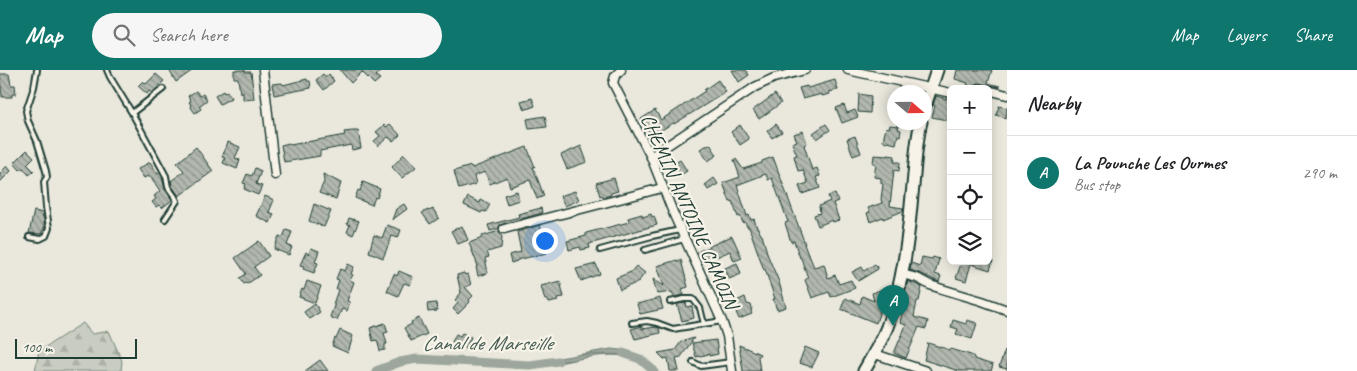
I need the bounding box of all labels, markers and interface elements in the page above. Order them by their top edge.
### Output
search box [92,13,442,58]
text: Map [25,20,62,50]
icon: search [110,21,138,49]
text: Search here [150,23,228,47]
text: Map [1171,24,1199,46]
text: Layers [1227,24,1266,46]
text: Share [1294,24,1332,46]
north arrow [887,85,932,130]
map controls [947,85,992,265]
button: + [947,85,992,130]
text: Nearby [1027,90,1080,116]
street label: CHEMIN ANTOINE CAMOIN [635,110,745,315]
button: − [947,130,992,175]
text: La Pounche Les Ourmes [1074,151,1226,175]
text: A [1039,163,1047,183]
text: 290 m [1303,163,1337,183]
button: locate [947,175,992,220]
text: Bus stop [1074,175,1120,195]
button: layers [947,220,992,265]
your location [532,228,558,254]
pin: A [877,285,909,326]
water label: Canal de Marseille [422,330,555,356]
scale bar [15,336,138,359]
text: 100 m [22,339,52,356]

